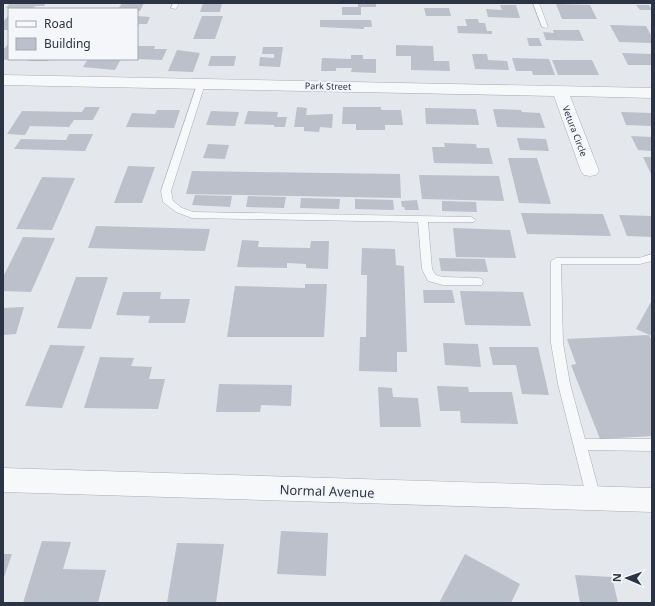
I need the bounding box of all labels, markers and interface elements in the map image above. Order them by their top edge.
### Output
legend [8,8,138,60]
text: Road [44,15,73,32]
text: Building [44,35,91,52]
street label: Park Street [305,79,352,93]
street label: Vetura Circle [559,104,591,158]
street label: Normal Avenue [279,480,375,502]
north arrow [607,558,647,598]
text: N [609,573,624,582]

